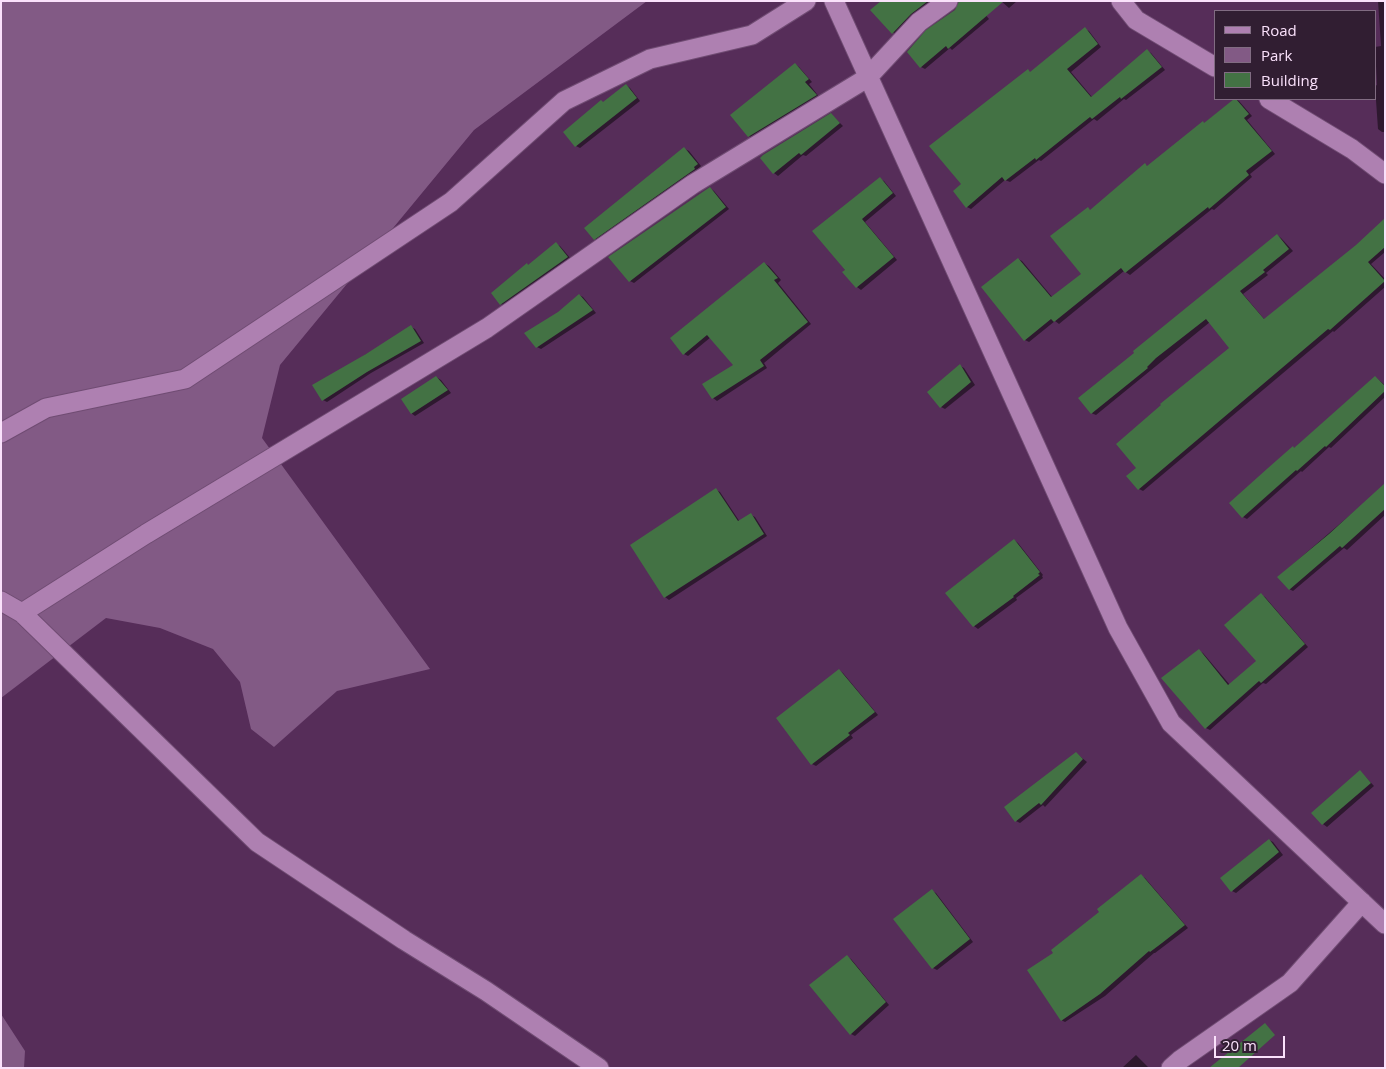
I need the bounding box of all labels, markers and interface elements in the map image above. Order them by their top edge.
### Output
legend [1214,10,1376,100]
text: Road [1261,20,1297,40]
text: Park [1261,45,1292,65]
text: Building [1261,70,1318,90]
scale bar [1216,1026,1287,1058]
text: 20 m [1222,1035,1257,1055]

